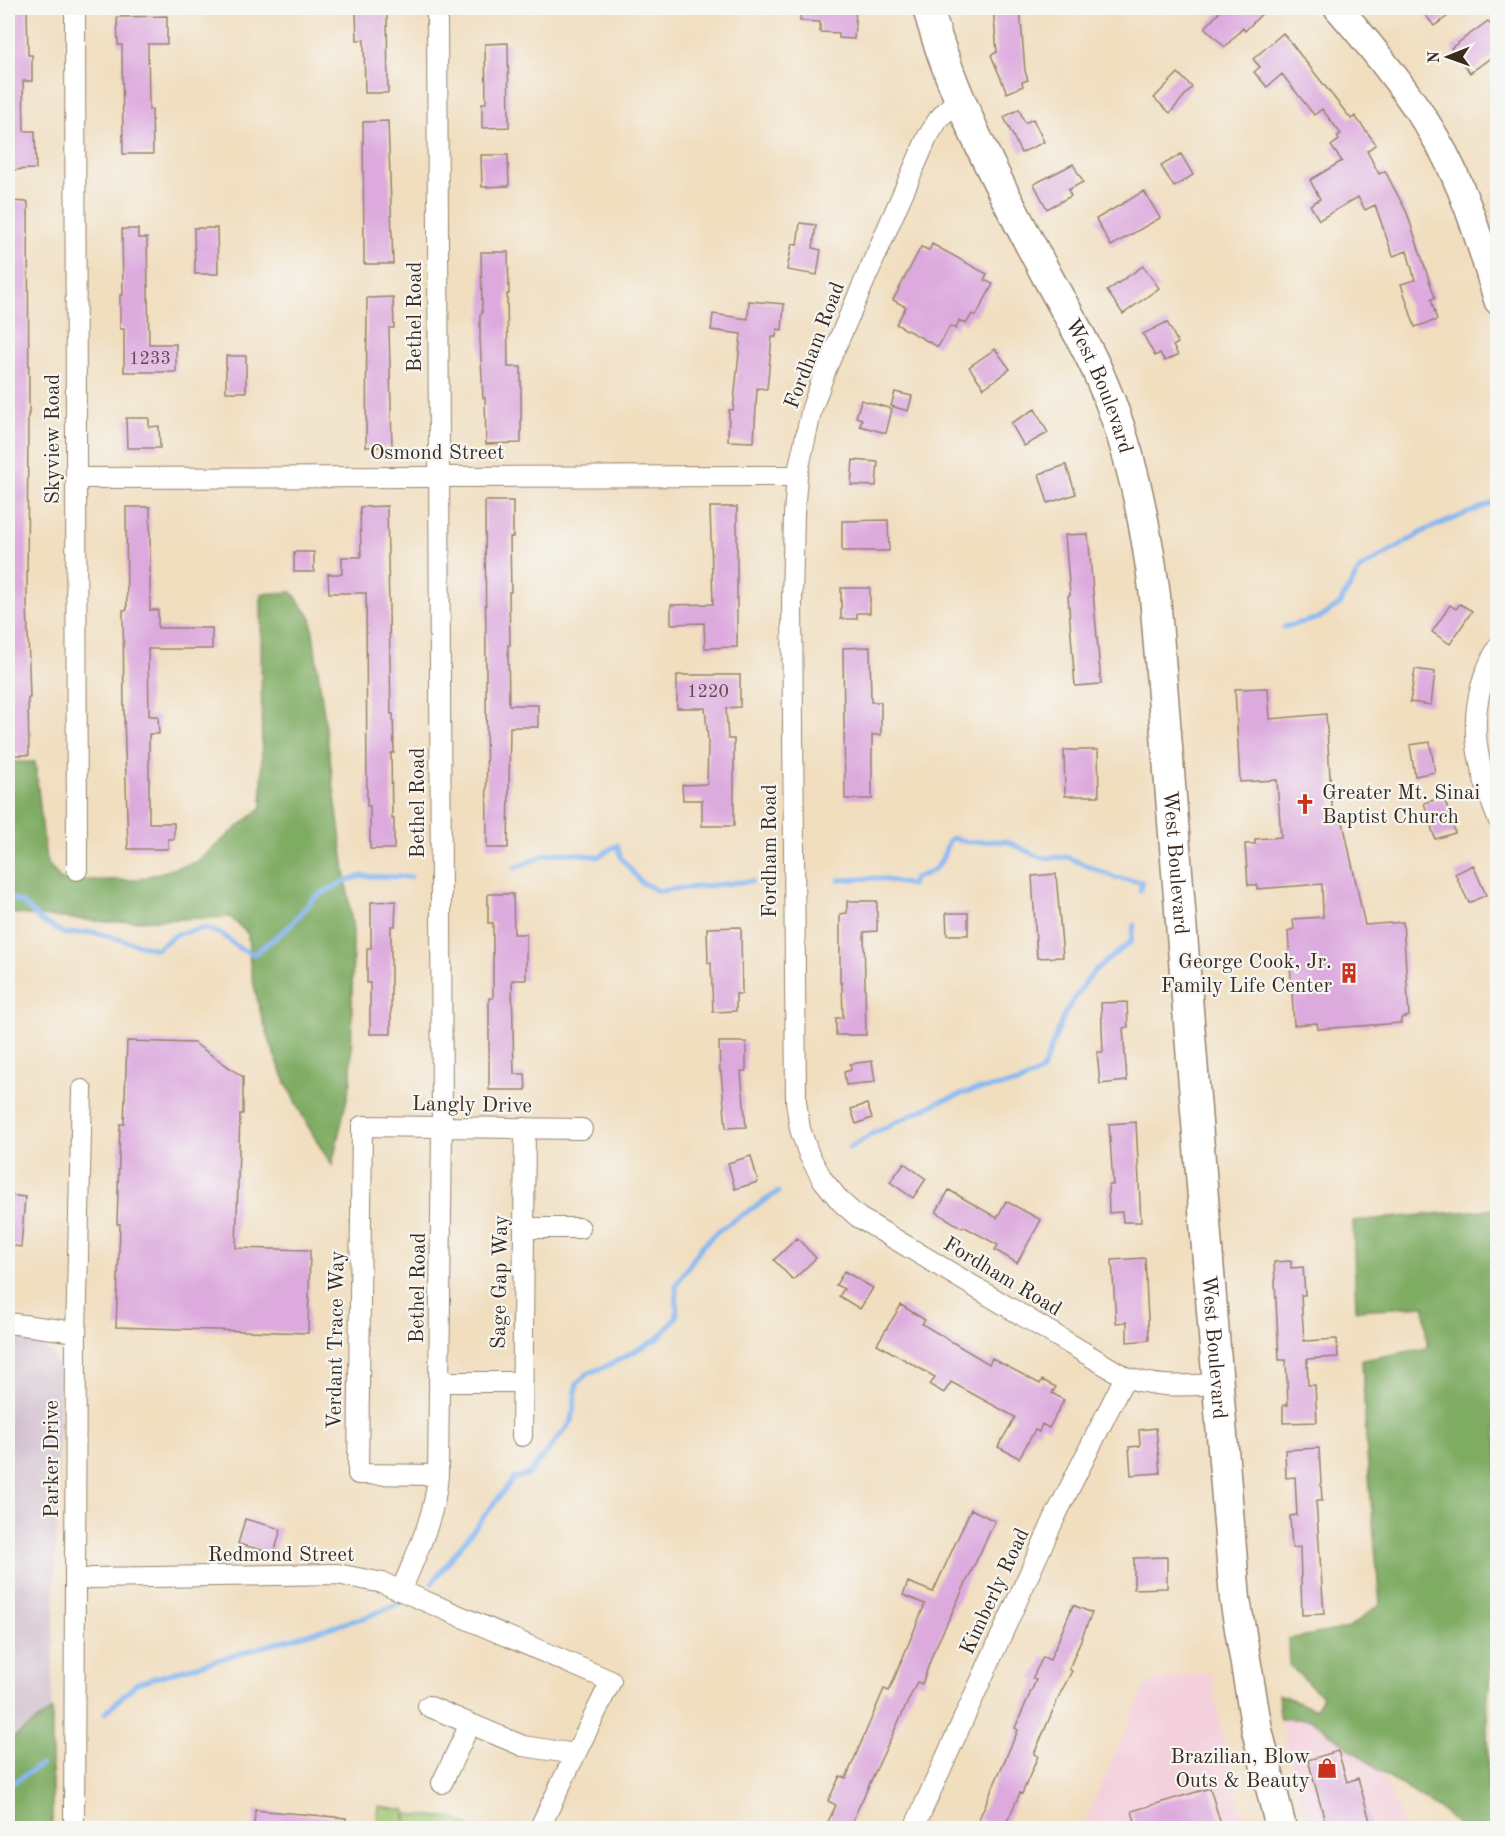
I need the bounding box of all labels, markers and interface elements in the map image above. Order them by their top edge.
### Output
north arrow [1418,27,1478,87]
text: N [1427,50,1443,63]
street label: Bethel Road [405,262,426,372]
street label: Fordham Road [782,279,849,412]
street label: West Boulevard [1061,315,1136,456]
house number: 1233 [129,350,171,368]
street label: Skyview Road [43,374,64,504]
street label: Osmond Street [370,443,504,464]
house number: 1220 [687,683,729,701]
street label: Bethel Road [408,748,429,858]
place label: Greater Mt. Sinai Baptist Church [1322,783,1480,828]
street label: Fordham Road [760,784,781,918]
street label: West Boulevard [1159,790,1191,936]
church icon: Greater Mt. Sinai Baptist Church [1293,792,1317,816]
place label: George Cook, Jr. Family Life Center [1161,952,1332,997]
building icon: George Cook, Jr. Family Life Center [1337,961,1361,985]
street label: Langly Drive [412,1094,532,1117]
street label: Sage Gap Way [489,1215,512,1349]
street label: Bethel Road [407,1232,430,1344]
street label: Fordham Road [939,1234,1065,1321]
street label: Verdant Trace Way [324,1250,349,1430]
street label: West Boulevard [1197,1274,1230,1420]
street label: Parker Drive [42,1400,63,1518]
street label: Kimberly Road [957,1525,1034,1658]
street label: Redmond Street [208,1545,354,1566]
place label: Brazilian, Blow Outs & Beauty [1170,1747,1310,1792]
shop icon: Brazilian, Blow Outs & Beauty [1315,1756,1339,1780]

